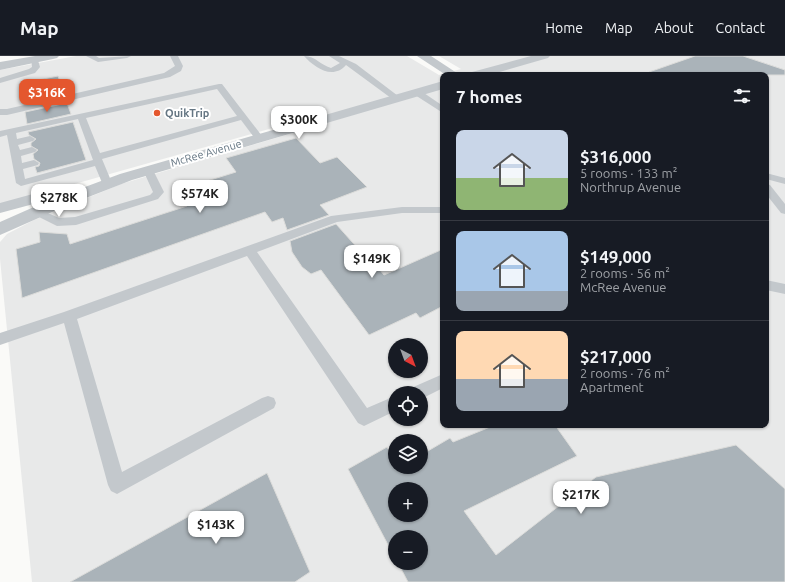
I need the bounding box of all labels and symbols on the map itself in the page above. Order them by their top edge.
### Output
pin: $316K [19,79,75,113]
pin: $300K [271,106,327,140]
place label: QuikTrip [165,107,210,119]
marker: QuikTrip [152,108,162,118]
street label: McRee Avenue [169,137,243,169]
pin: $574K [172,180,228,214]
pin: $278K [31,184,87,218]
pin: $149K [344,245,400,279]
north arrow [388,338,428,378]
pin: $217K [553,481,609,515]
pin: $143K [188,511,244,545]

